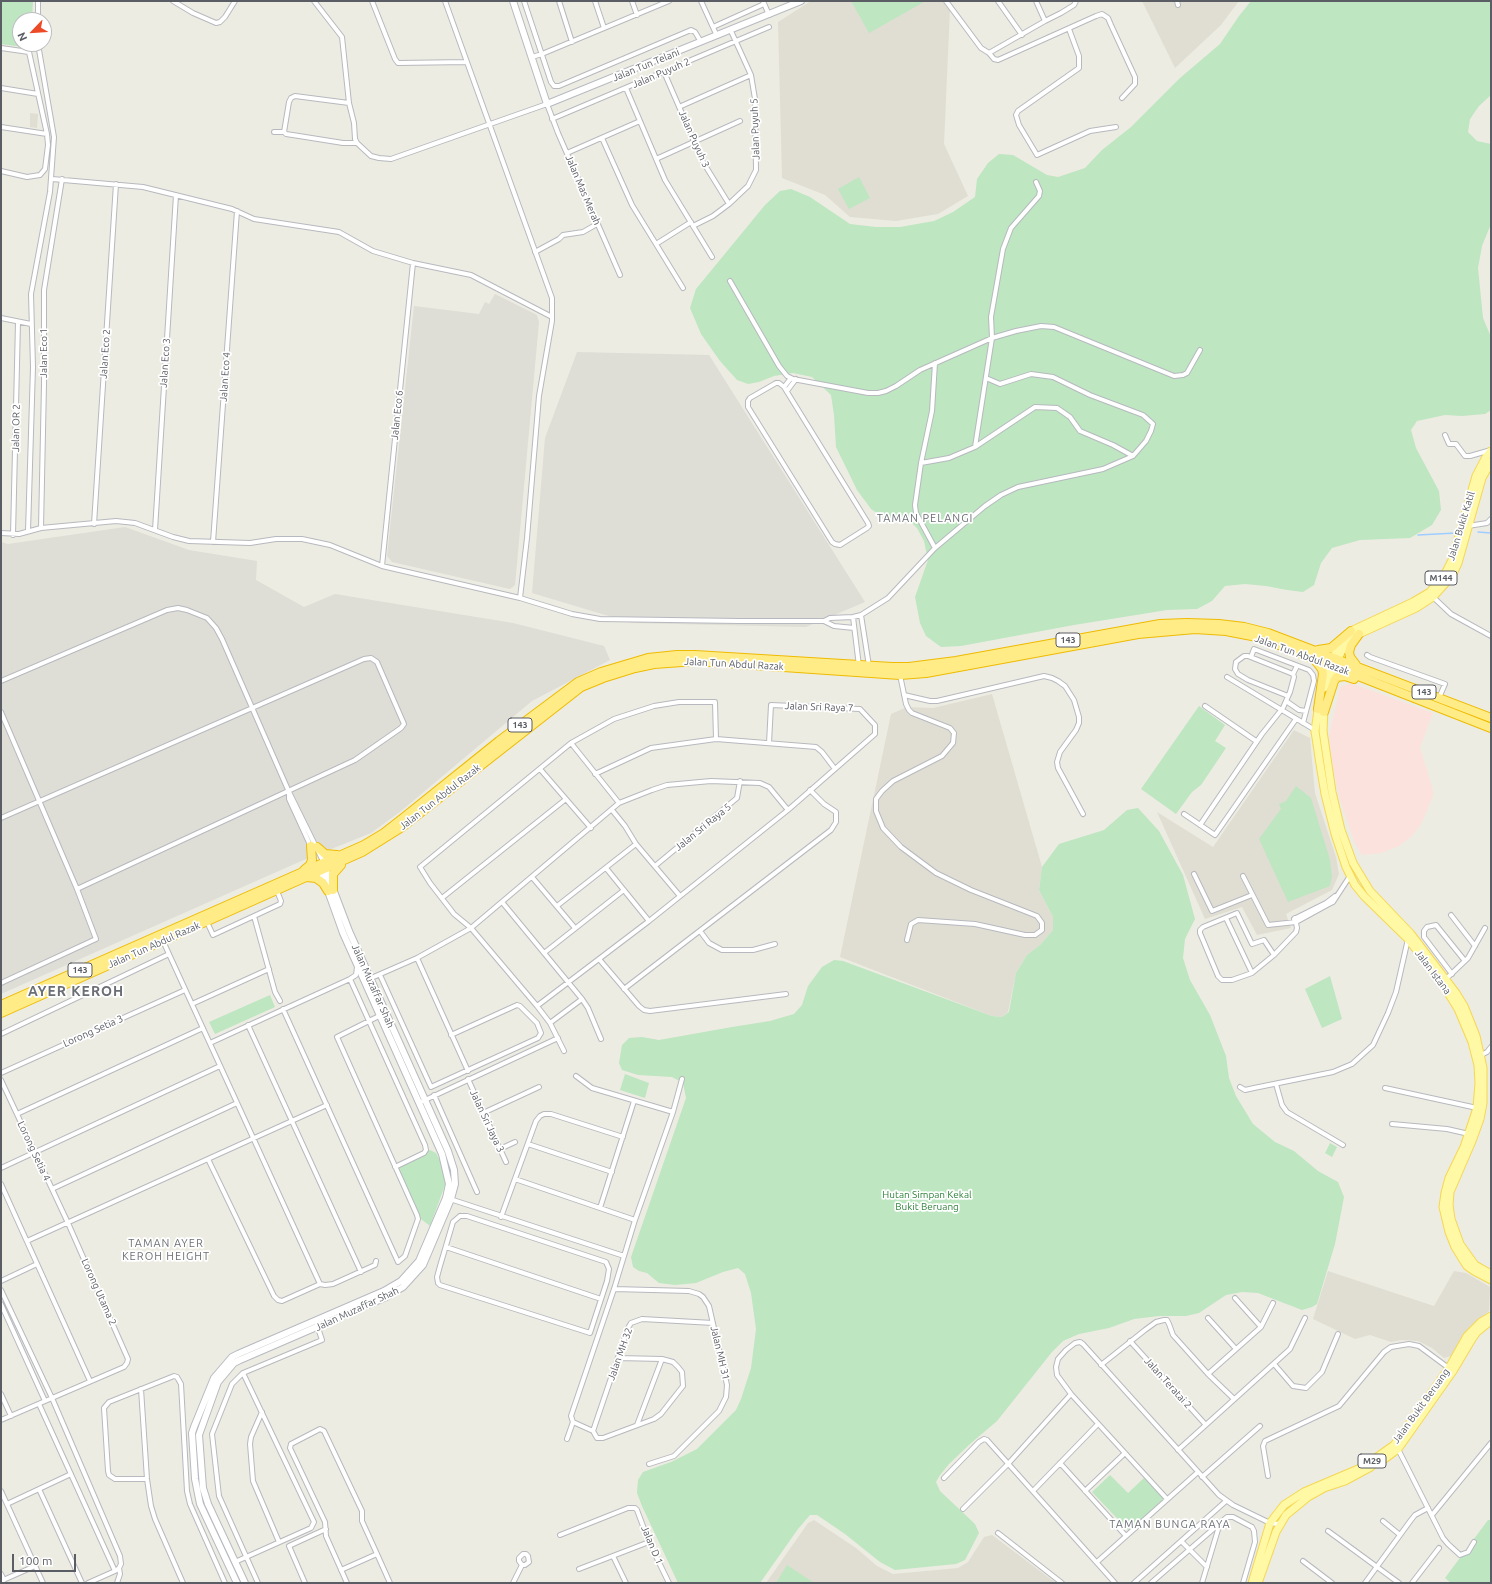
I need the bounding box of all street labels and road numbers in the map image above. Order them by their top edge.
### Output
street label: Jalan Tun Telani [611,46,681,84]
street label: Jalan Puyuh 2 [630,55,692,91]
street label: Jalan Puyuh 5 [748,98,762,160]
street label: Jalan Puyuh 3 [676,108,712,170]
street label: Jalan Mas Merah [563,153,603,227]
street label: Jalan Eco 1 [38,328,50,378]
street label: Jalan Eco 2 [97,329,113,379]
street label: Jalan Eco 3 [157,338,173,388]
street label: Jalan Eco 4 [217,352,233,402]
street label: Jalan Eco 6 [388,390,406,440]
street label: Jalan OR 2 [10,404,22,452]
street label: Jalan Bukit Katil [1445,490,1477,562]
road number: M144 [1425,571,1457,585]
street label: Jalan Tun Abdul Razak [1253,632,1351,678]
road number: 143 [1056,633,1080,647]
street label: Jalan Tun Abdul Razak [684,655,784,673]
road number: 143 [1412,685,1436,699]
street label: Jalan Sri Raya 7 [784,700,854,714]
road number: 143 [508,718,532,732]
street label: Jalan Tun Abdul Razak [397,762,483,832]
street label: Jalan Sri Raya 5 [672,801,734,853]
street label: Jalan Tun Abdul Razak [106,919,202,971]
street label: Jalan Muzaffar Shah [349,942,397,1030]
street label: Jalan Istana [1412,947,1454,997]
road number: 143 [68,963,92,977]
street label: Lorong Setia 3 [61,1012,125,1050]
street label: Jalan Sri Jaya 3 [467,1088,507,1154]
street label: Lorong Setia 4 [15,1119,53,1183]
street label: Lorong Utama 2 [79,1257,119,1327]
street label: Jalan Muzaffar Shah [313,1284,401,1334]
street label: Jalan MH 31 [708,1325,732,1381]
street label: Jalan MH 32 [605,1326,635,1382]
street label: Jalan Teratai 2 [1142,1355,1194,1411]
street label: Jalan Bukit Beruang [1390,1366,1452,1446]
road number: M29 [1358,1454,1386,1468]
street label: Jalan D 1 [639,1524,665,1566]

